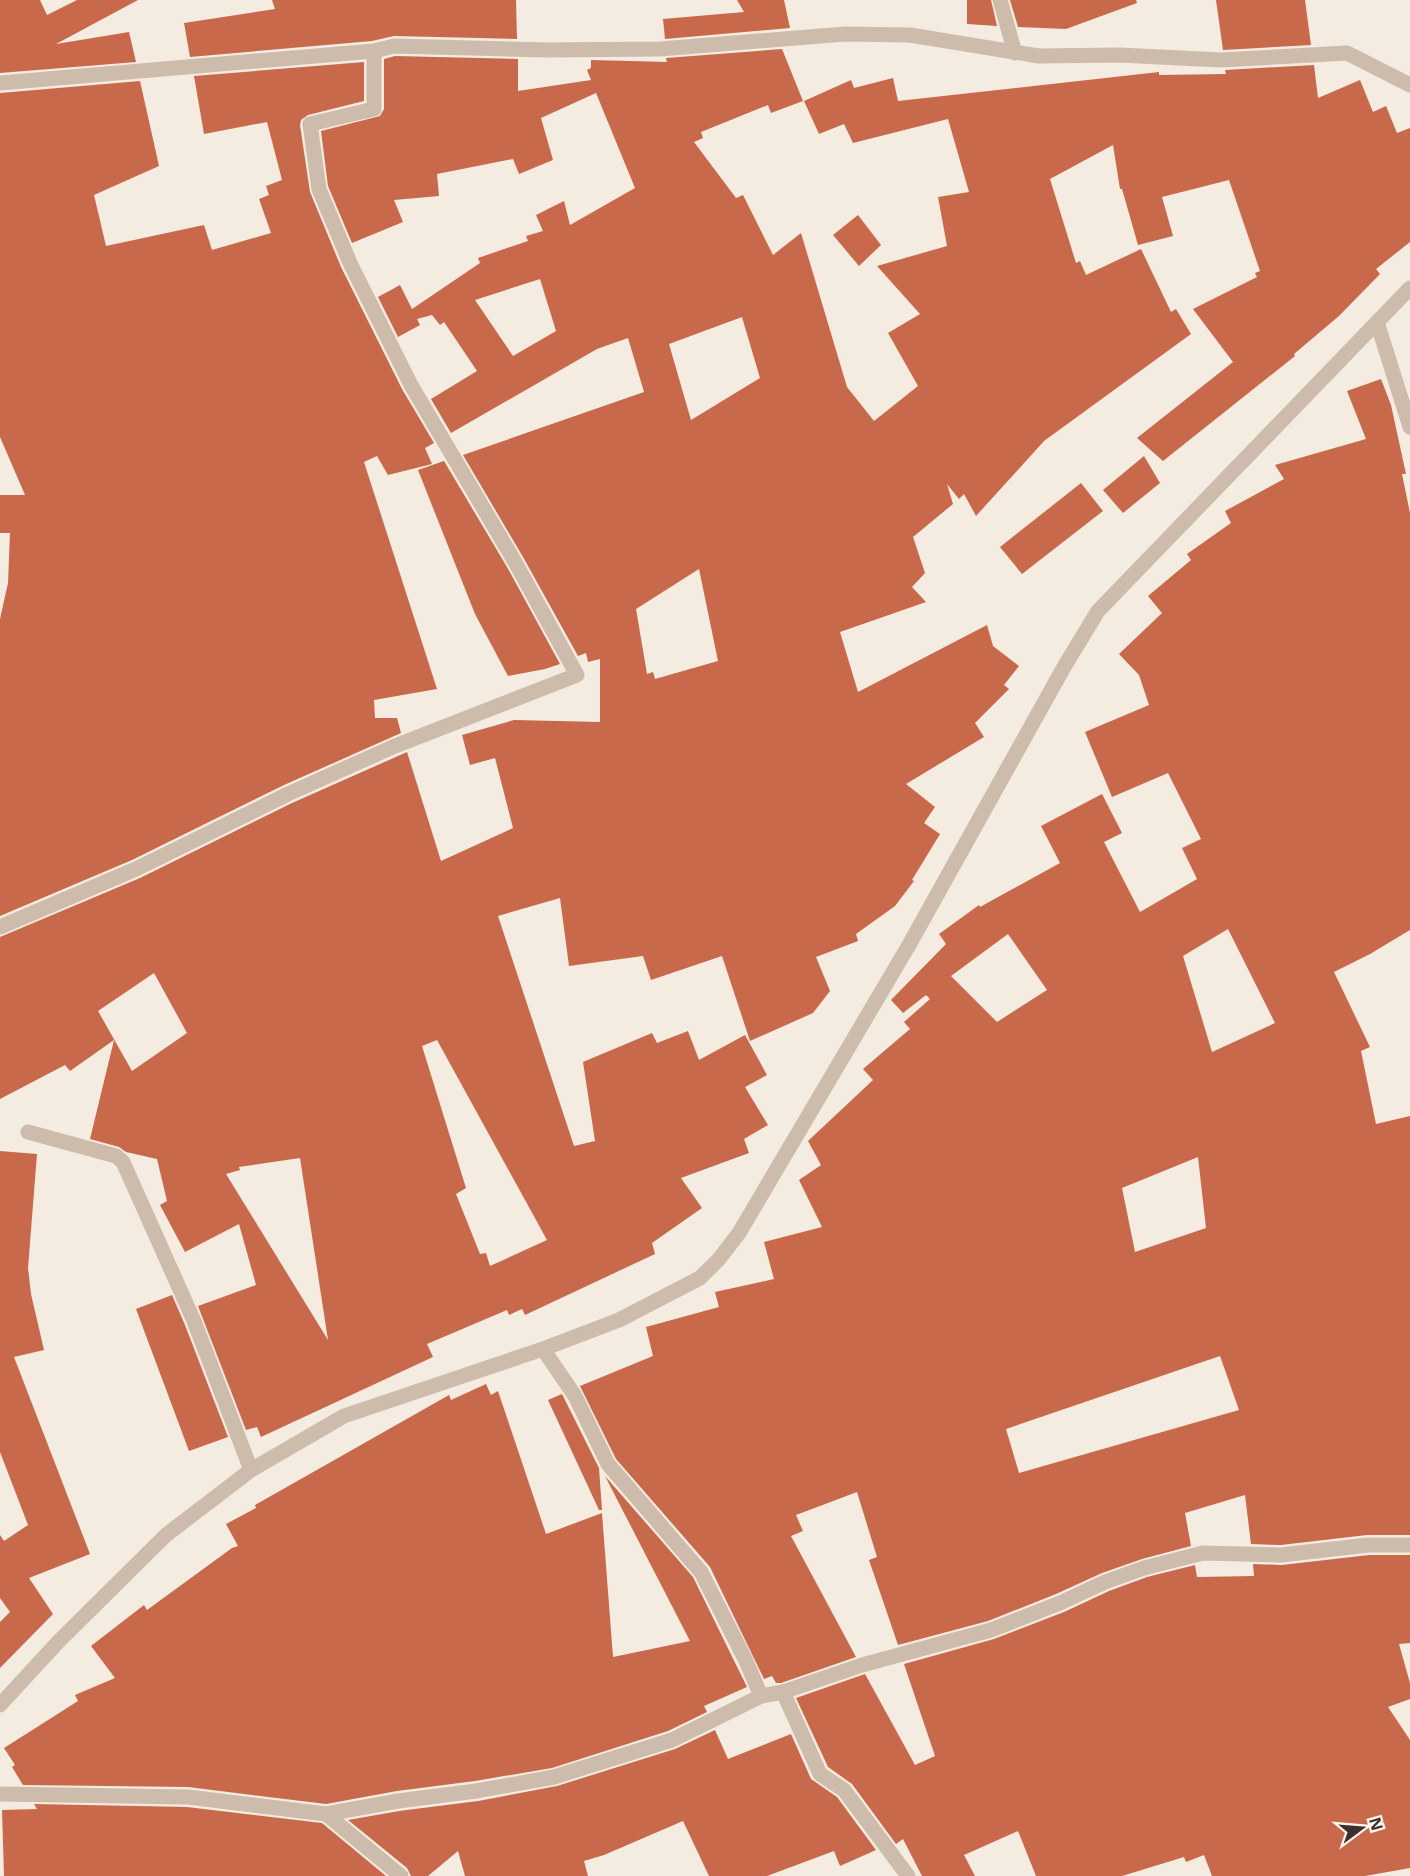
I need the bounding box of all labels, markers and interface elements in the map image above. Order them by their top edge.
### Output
north arrow [1332,1798,1392,1858]
text: N [1364,1815,1389,1833]

